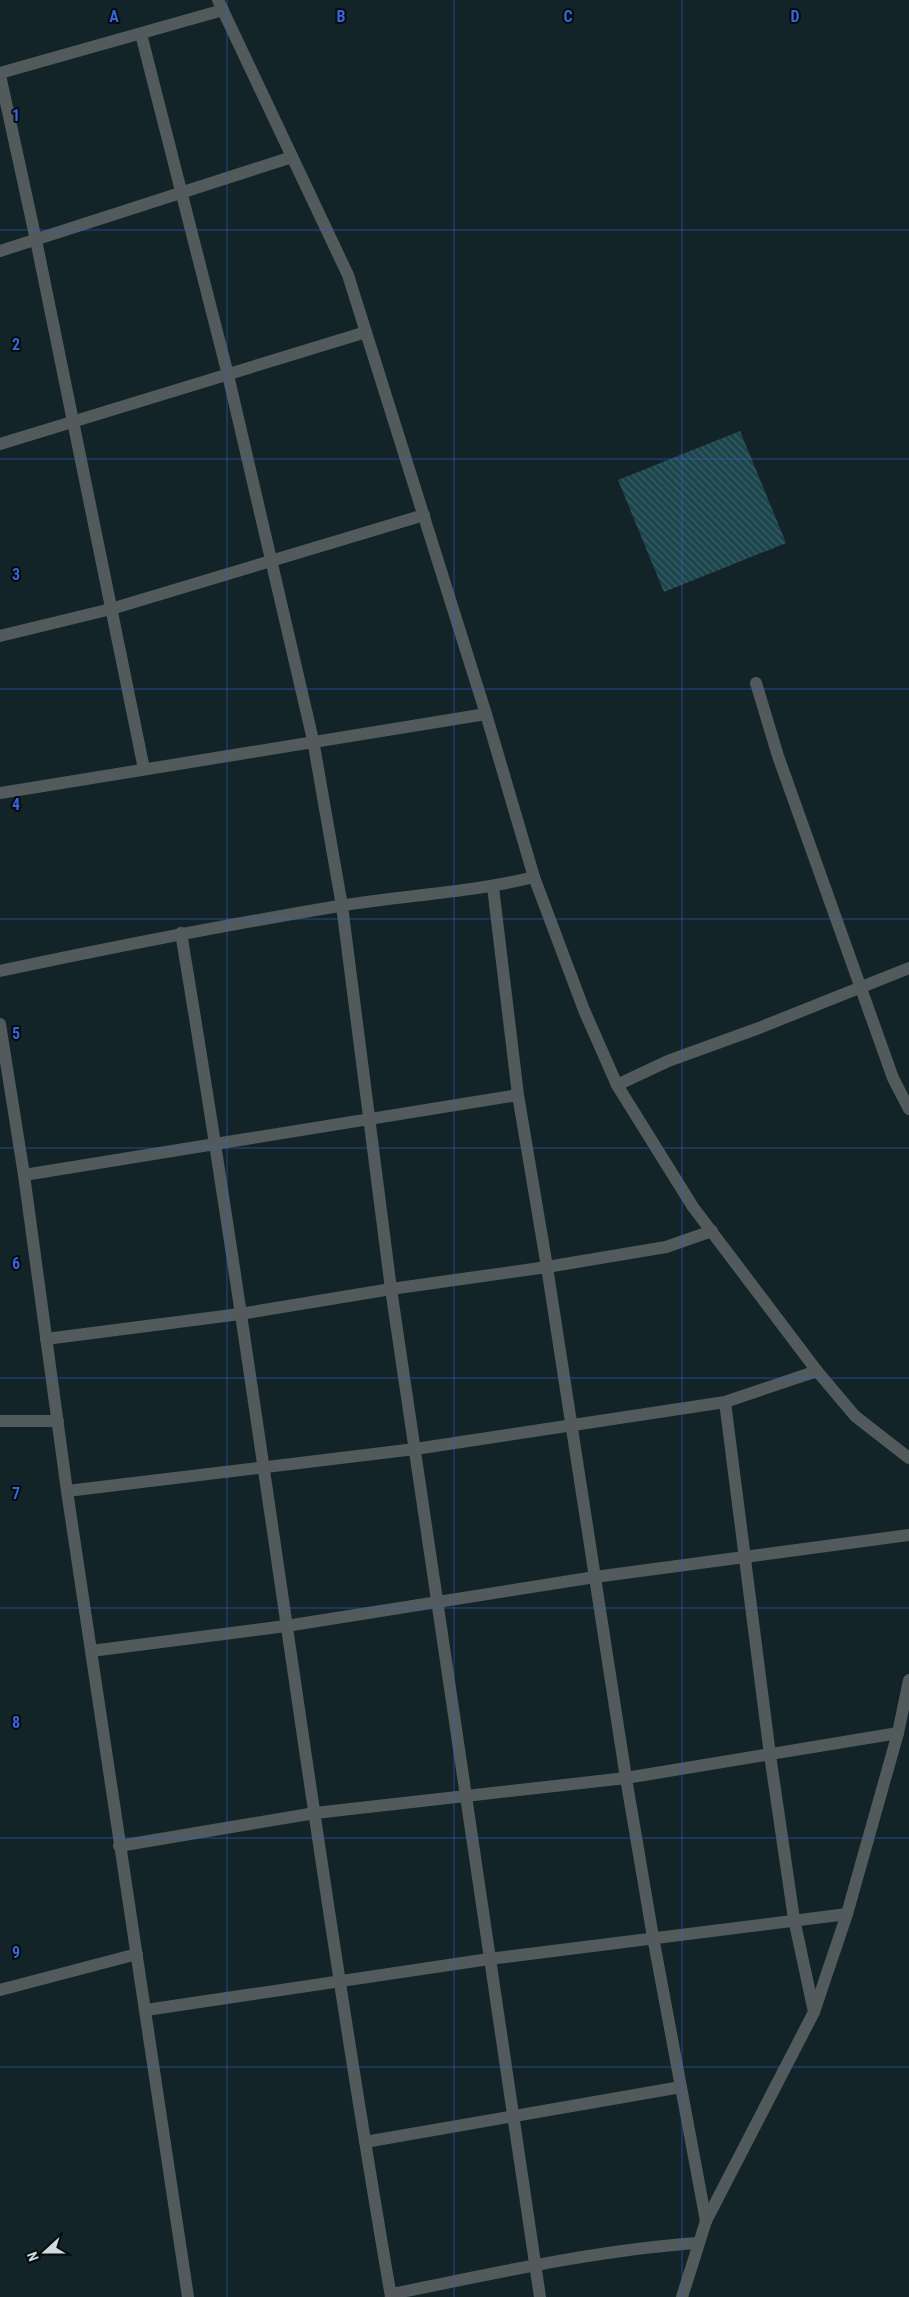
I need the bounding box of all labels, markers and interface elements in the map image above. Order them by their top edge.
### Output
text: A [109,7,119,26]
text: B [337,7,346,26]
text: C [563,7,573,26]
text: D [790,7,800,26]
text: 1 [12,106,20,125]
text: 2 [12,335,20,354]
text: 3 [12,565,20,584]
text: 4 [12,795,20,814]
text: 5 [12,1024,20,1043]
text: 6 [12,1254,20,1273]
text: 7 [12,1484,20,1503]
text: 8 [12,1713,20,1732]
text: 9 [12,1943,20,1962]
north arrow [20,2227,70,2277]
text: N [24,2250,42,2264]

